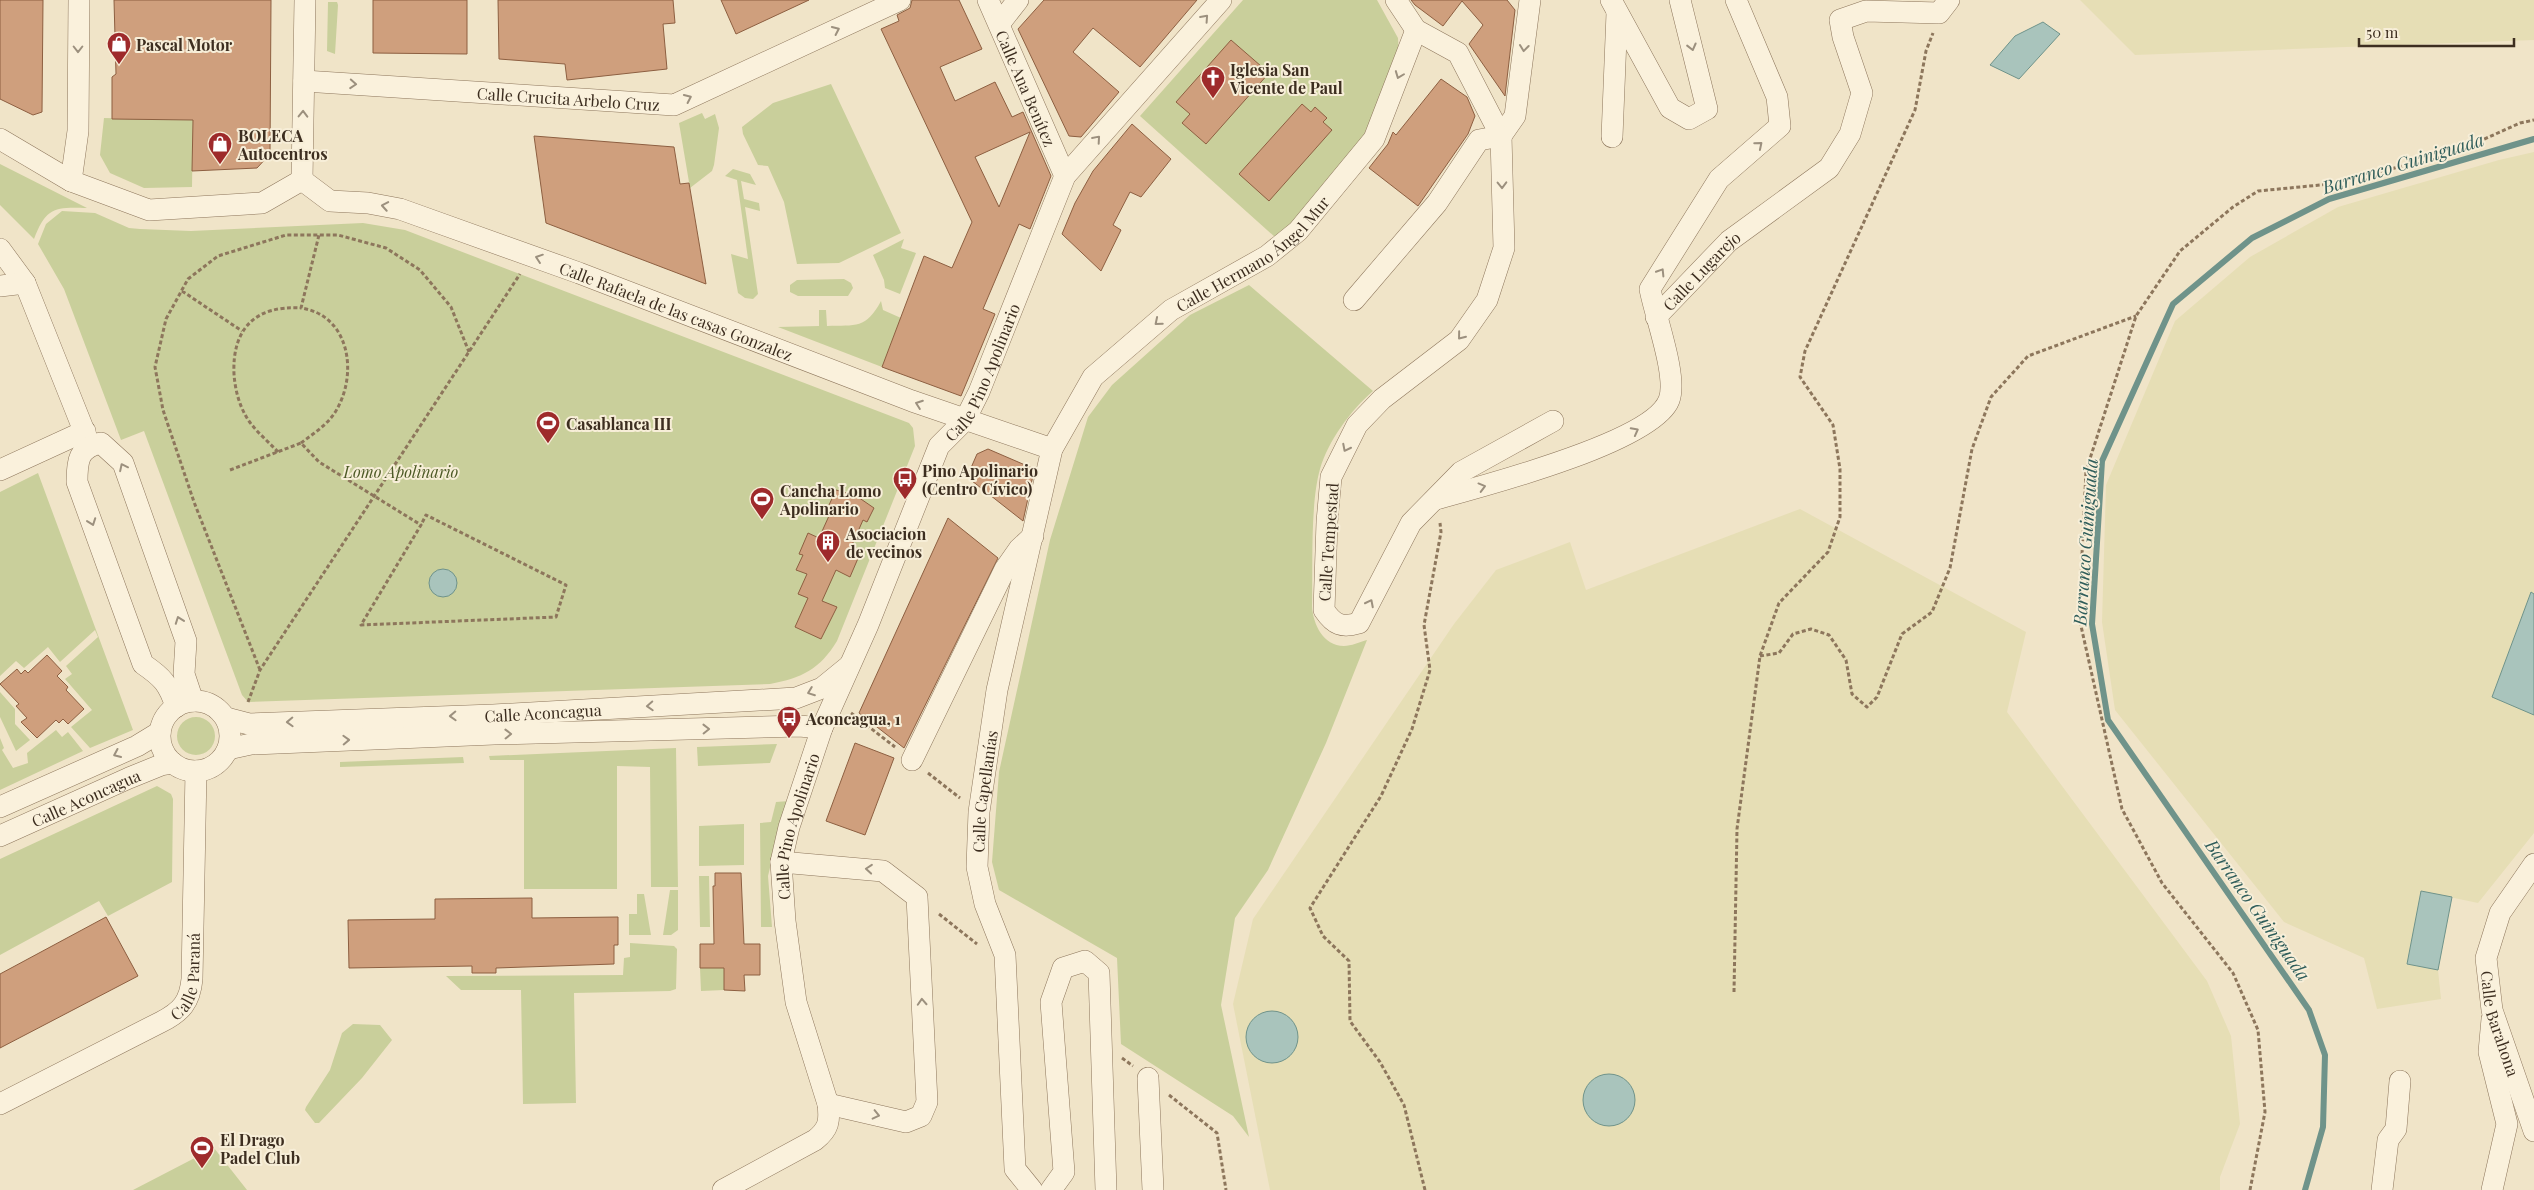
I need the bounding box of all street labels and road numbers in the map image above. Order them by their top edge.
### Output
street label: Calle Ana Benítez [992,27,1061,150]
street label: Calle Crucita Arbelo Cruz [476,82,661,115]
street label: Calle Hermano Ángel Mur [1172,191,1333,316]
street label: Calle Lugarejo [1658,226,1744,315]
street label: Calle Rafaela de las casas Gonzalez [557,256,796,365]
street label: Calle Pino Apolinario [940,300,1024,445]
street label: Calle Tempestad [1313,482,1343,602]
street label: Calle Aconcagua [484,698,602,726]
street label: Calle Capellanías [967,729,1001,853]
street label: Calle Pino Apolinario [770,750,824,901]
street label: Calle Aconcagua [28,764,143,831]
street label: Calle Paraná [165,933,203,1024]
street label: Calle Barahona [2477,970,2525,1079]

